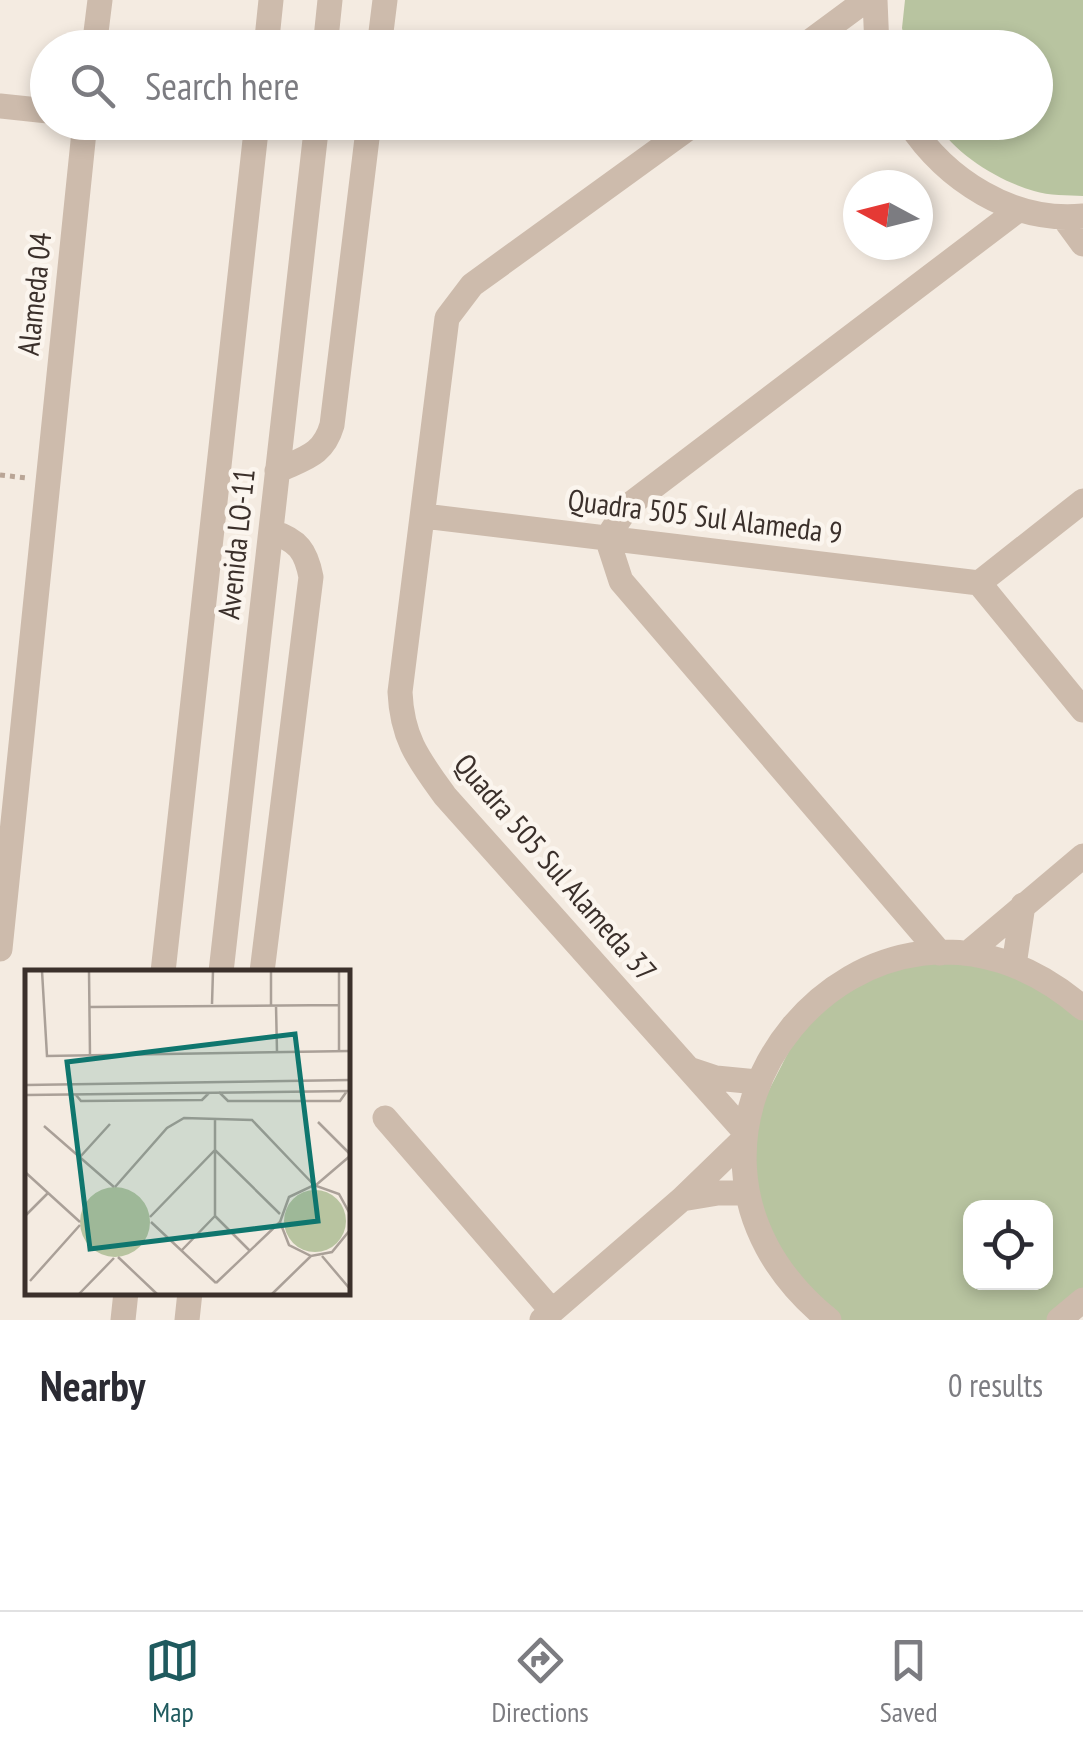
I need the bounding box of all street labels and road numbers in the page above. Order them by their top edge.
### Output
street label: Alameda 04 [8,230,59,357]
street label: Avenida LO-11 [208,467,263,621]
street label: Quadra 505 Sul Alameda 9 [566,479,845,552]
street label: Quadra 505 Sul Alameda 37 [446,745,666,989]

